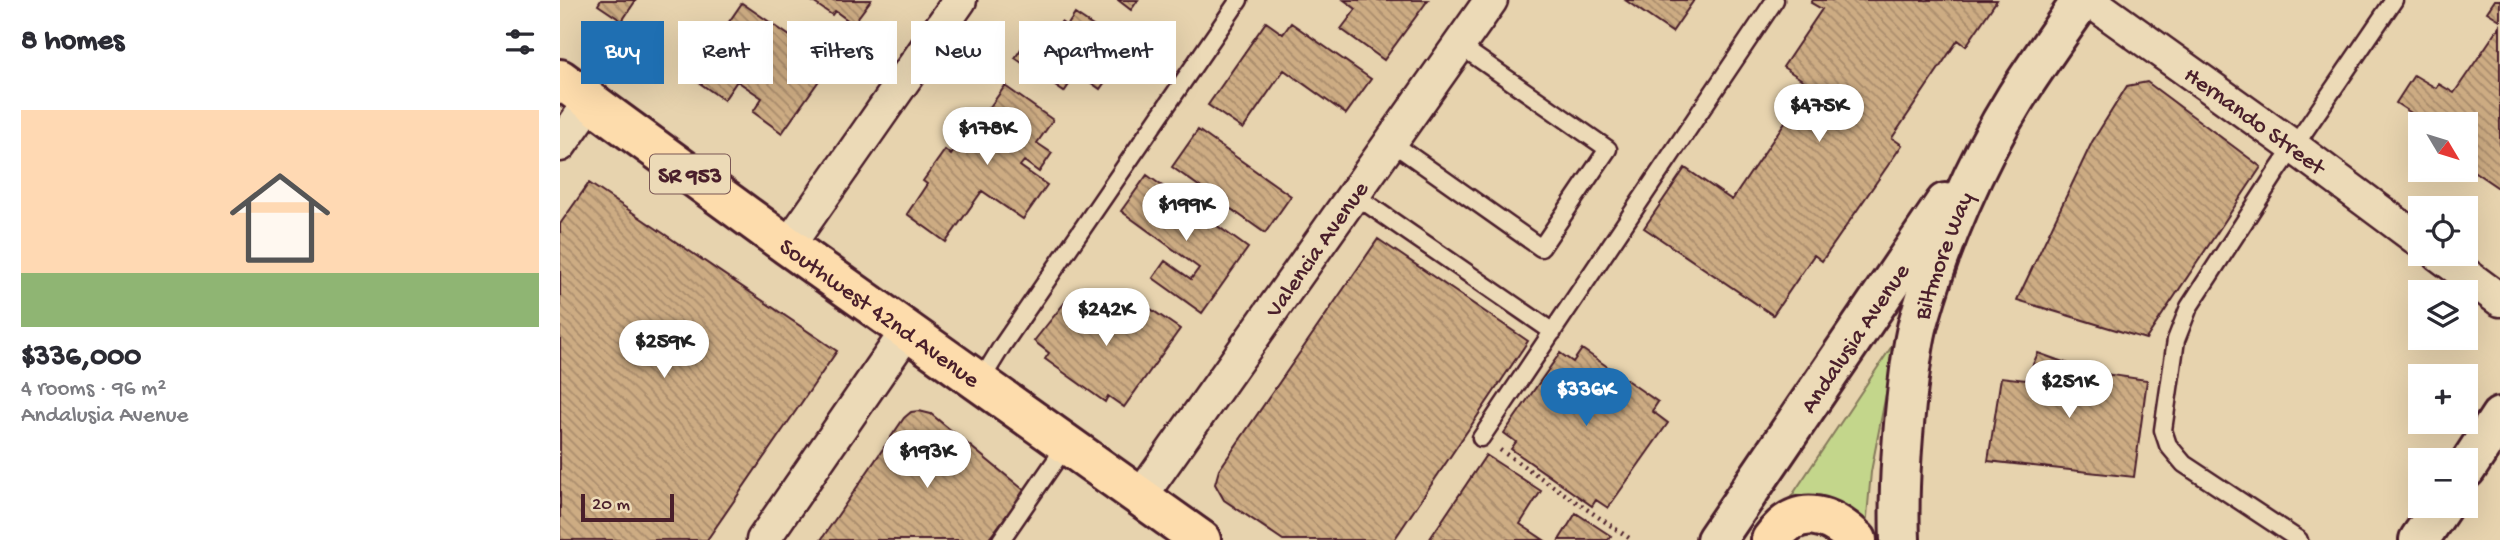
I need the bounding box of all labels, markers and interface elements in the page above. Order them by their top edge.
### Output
chip: Buy [581,21,664,84]
chip: Rent [678,21,773,84]
chip: Filters [787,21,897,84]
chip: New [911,21,1005,84]
chip: Apartment [1019,21,1176,84]
icon: filters [501,23,539,61]
text: 8 homes [21,25,124,60]
street label: Hernando Street [2177,62,2331,184]
pin: $475K [1770,85,1868,144]
text: $475K [1790,93,1848,120]
pin: $178K [938,108,1036,167]
north arrow [2408,112,2478,182]
map controls [2408,112,2478,518]
text: $178K [959,116,1015,143]
road number: SR 953 [650,154,730,194]
icon: home [217,155,343,281]
street label: Valencia Avenue [1260,176,1377,325]
pin: $199K [1137,184,1235,243]
street label: Biltmore Way [1909,188,1982,325]
text: $199K [1158,192,1214,219]
button: locate [2408,196,2478,266]
street label: Southwest 42nd Avenue [772,233,985,396]
street label: Andalusia Avenue [1795,258,1918,420]
button: layers [2408,280,2478,350]
pin: $242K [1057,288,1155,348]
text: $242K [1078,297,1134,324]
pin: $259K [615,320,713,380]
text: $259K [635,329,693,356]
text: $336,000 [21,341,141,376]
pin: $251K [2020,360,2118,420]
button: + [2408,364,2478,434]
pin: $336K [1537,368,1635,428]
text: $251K [2041,369,2097,396]
text: 4 rooms · 96 m² [21,376,166,403]
text: $336K [1557,377,1615,404]
text: Andalusia Avenue [21,403,188,430]
pin: $193K [878,430,976,490]
text: $193K [899,439,955,466]
button: − [2408,448,2478,518]
scale bar [581,491,674,523]
text: 20 m [592,494,630,517]

